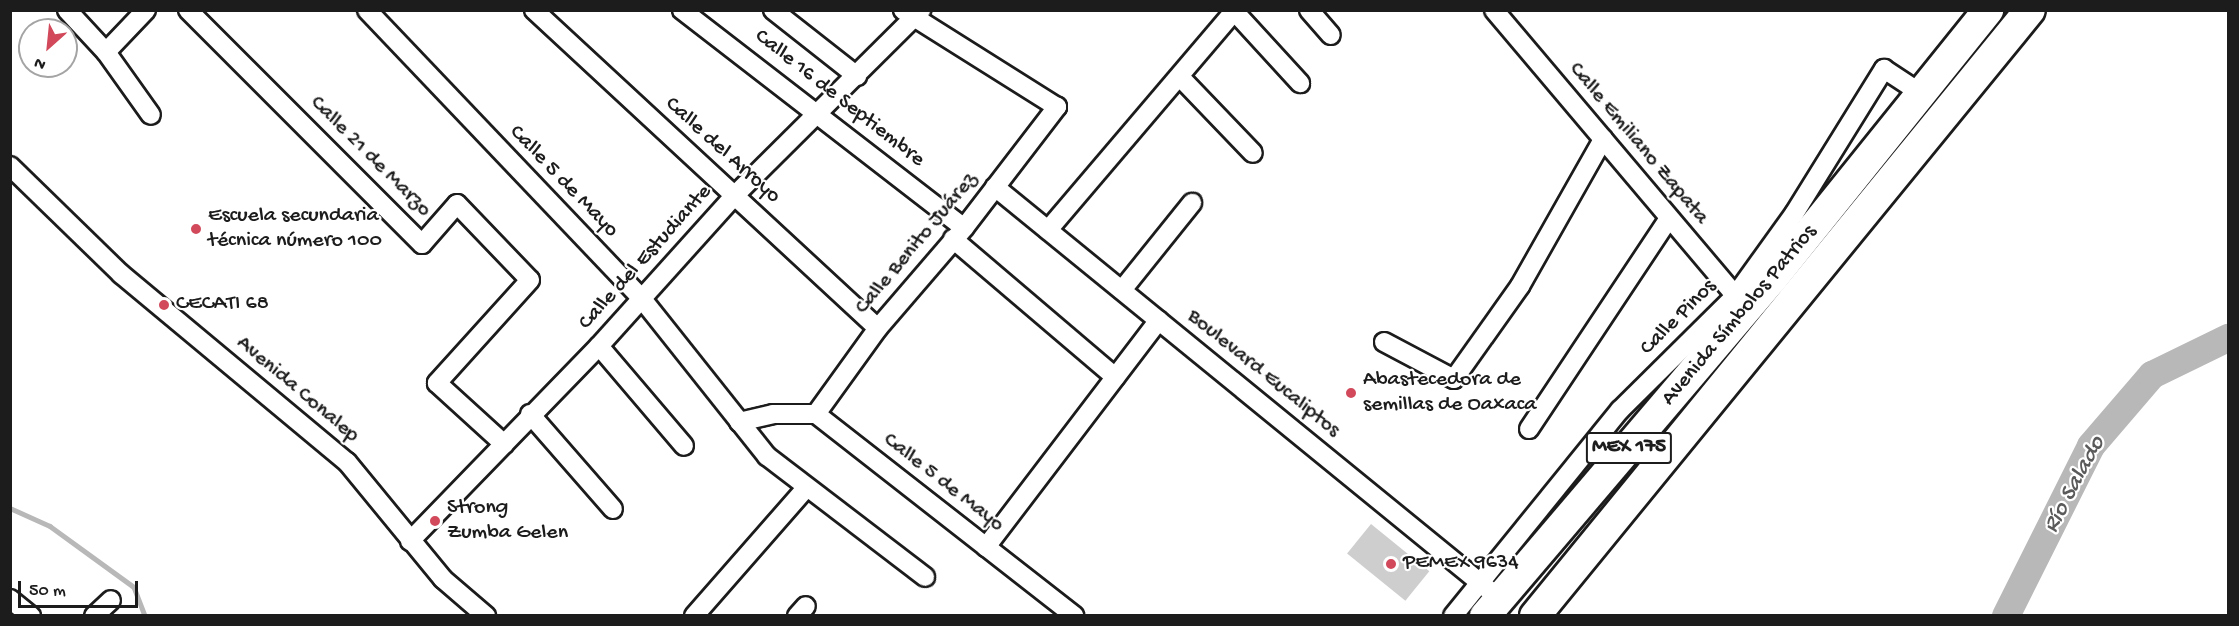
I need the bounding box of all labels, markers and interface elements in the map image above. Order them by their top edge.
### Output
north arrow [18,18,78,78]
street label: Calle 16 de Septiembre [749,24,929,174]
text: N [32,52,49,74]
street label: Calle Emiliano Zapata [1562,57,1714,231]
street label: Calle 21 de Marzo [304,91,436,223]
street label: Calle del Arroyo [659,92,785,210]
street label: Calle 5 de Mayo [503,120,623,244]
street label: Calle Benito Juárez [850,168,984,320]
street label: Calle del Estudiante [574,180,718,336]
place label: Escuela secundaria técnica número 100 [208,203,382,254]
street label: Avenida Símbolos Patrios [1657,220,1823,412]
marker: Escuela secundaria técnica número 100 [189,222,203,236]
street label: Calle Pinos [1635,274,1723,362]
place label: CECATI 68 [176,292,269,318]
marker: CECATI 68 [157,298,171,312]
street label: Boulevard Eucaliptos [1181,304,1345,444]
street label: Avenida Conalep [230,331,364,449]
place label: Abastecedora de semillas de Oaxaca [1363,367,1536,418]
marker: Abastecedora de semillas de Oaxaca [1344,386,1358,400]
street label: Calle 5 de Mayo [877,428,1009,538]
road number: MEX 175 [1586,430,1672,466]
water label: Río Salado [2038,432,2112,538]
place label: Strong Zumba Gelen [447,495,568,546]
marker: Strong Zumba Gelen [428,514,442,528]
place label: PEMEX 9634 [1403,551,1519,577]
marker: PEMEX 9634 [1384,557,1398,571]
scale bar [21,569,141,607]
text: 50 m [29,581,66,602]

